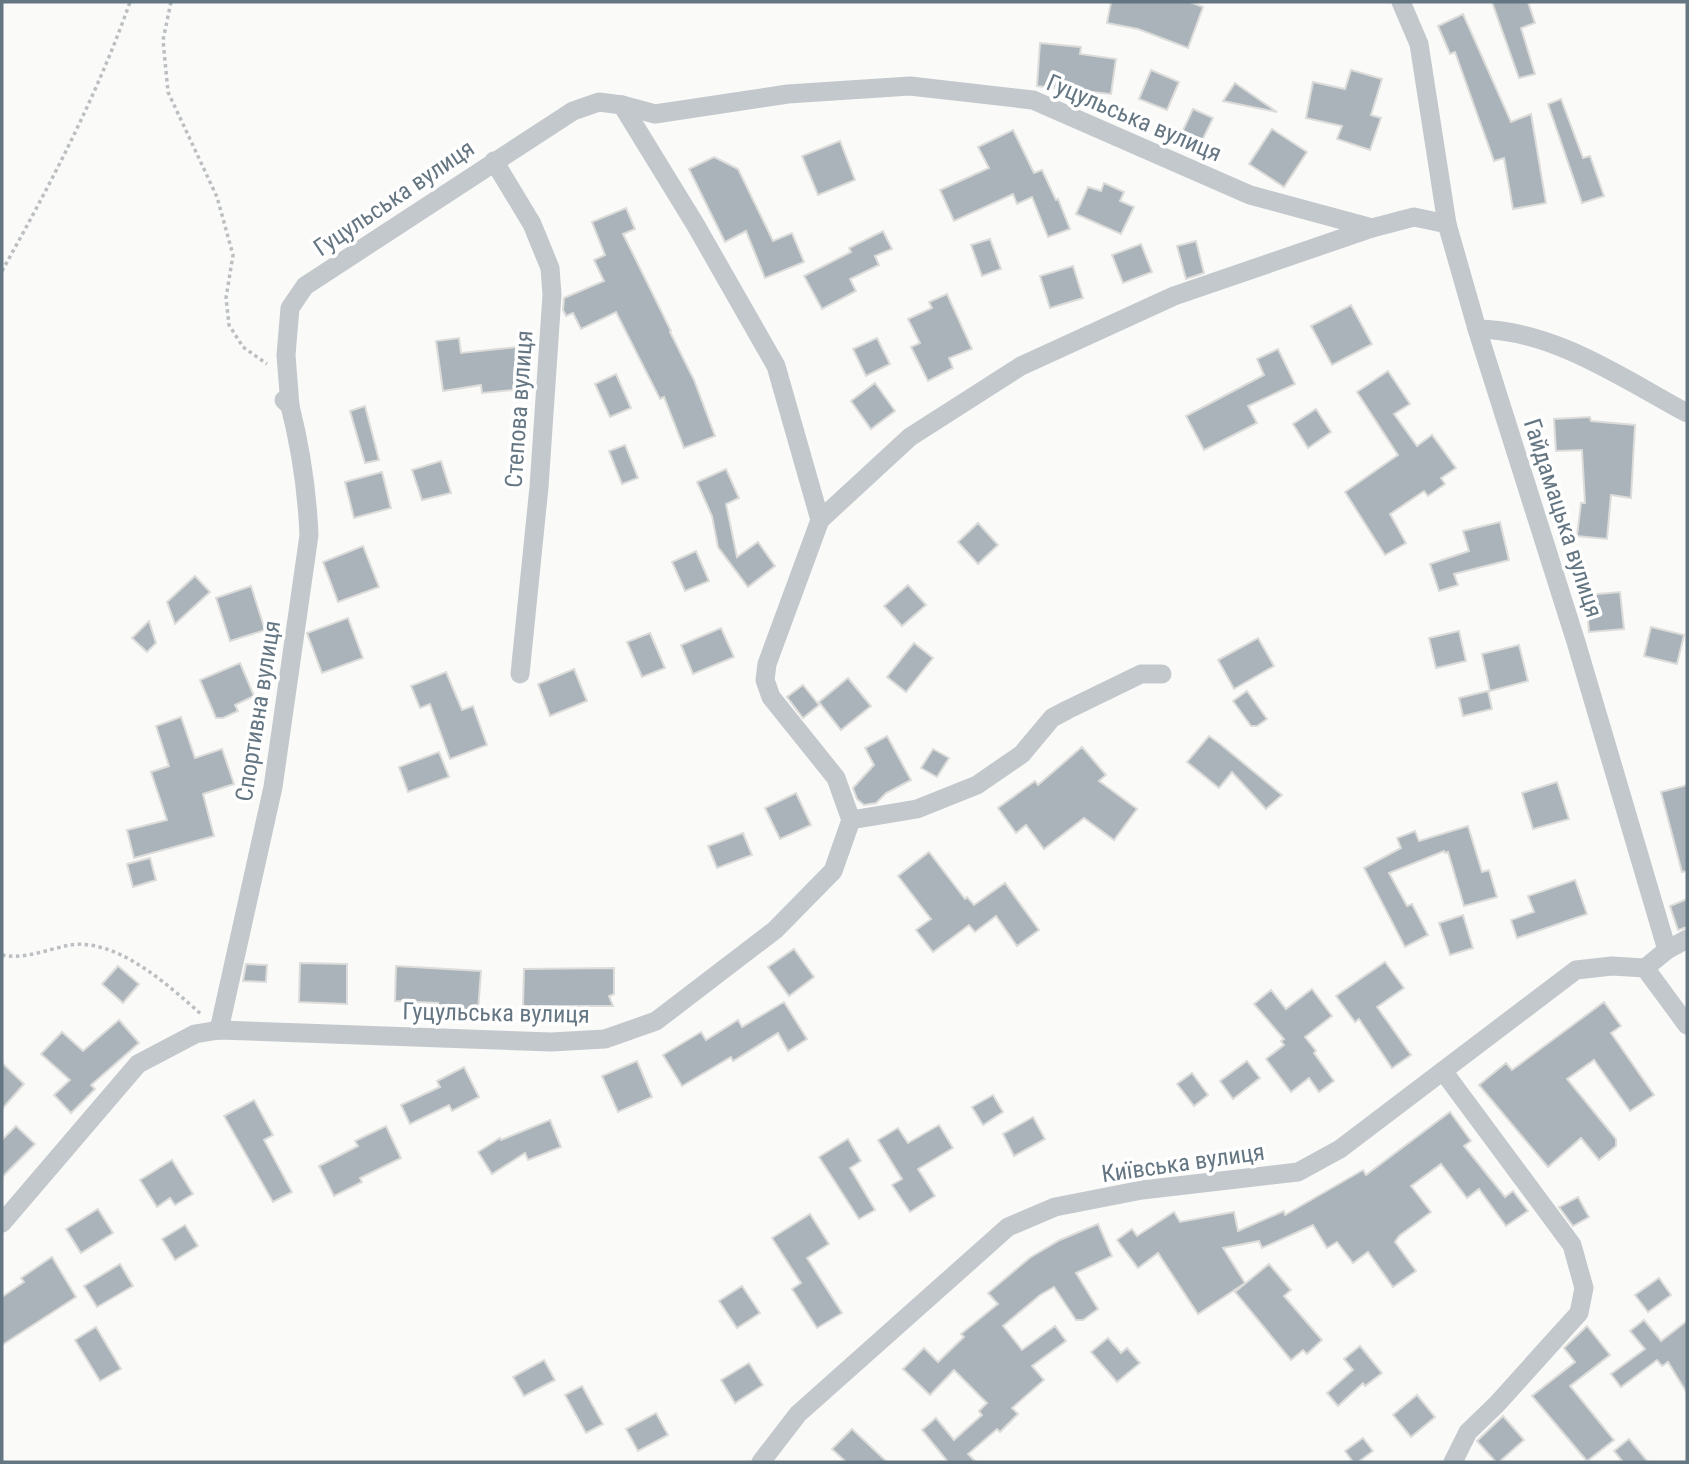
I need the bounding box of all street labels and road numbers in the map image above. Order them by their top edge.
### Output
street label: Гуцульська вулиця [1042,69,1226,167]
street label: Гуцульська вулиця [309,134,479,262]
street label: Степова вулиця [500,329,538,489]
street label: Гайдамацька вулиця [1518,415,1608,621]
street label: Спортивна вулиця [230,619,286,803]
street label: Гуцульська вулиця [402,997,590,1029]
street label: Київська вулиця [1100,1138,1266,1188]

